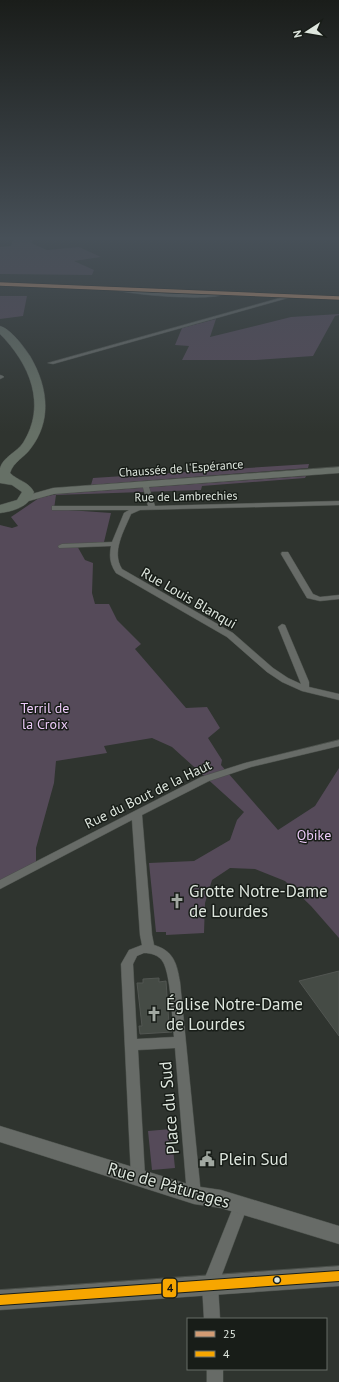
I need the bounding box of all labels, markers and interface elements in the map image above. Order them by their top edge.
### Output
north arrow [287,12,327,52]
text: N [290,29,305,39]
street label: Chaussée de l'Espérance [118,456,244,480]
street label: Rue de Lambrechies [134,488,238,504]
street label: Rue Louis Blanqui [138,563,240,633]
park label: Terril de la Croix [21,699,69,733]
street label: Rue du Bout de la Haut [82,755,215,833]
park label: Qbike [297,826,331,844]
place label: Grotte Notre-Dame de Lourdes [189,880,328,922]
church icon: Grotte Notre-Dame de Lourdes [168,892,186,910]
place label: Église Notre-Dame de Lourdes [166,993,303,1035]
church icon: Église Notre-Dame de Lourdes [145,1005,163,1023]
street label: Place du Sud [154,1060,184,1156]
place label: Plein Sud [219,1148,288,1170]
public building icon: Plein Sud [198,1150,216,1168]
street label: Rue de Pâturages [105,1157,233,1213]
unlabelled marker [272,1275,282,1285]
line badge: 4 [162,1278,177,1298]
text: 4 [167,1281,174,1295]
legend [187,1318,327,1370]
text: 25 [223,1326,236,1341]
text: 4 [223,1346,230,1361]

